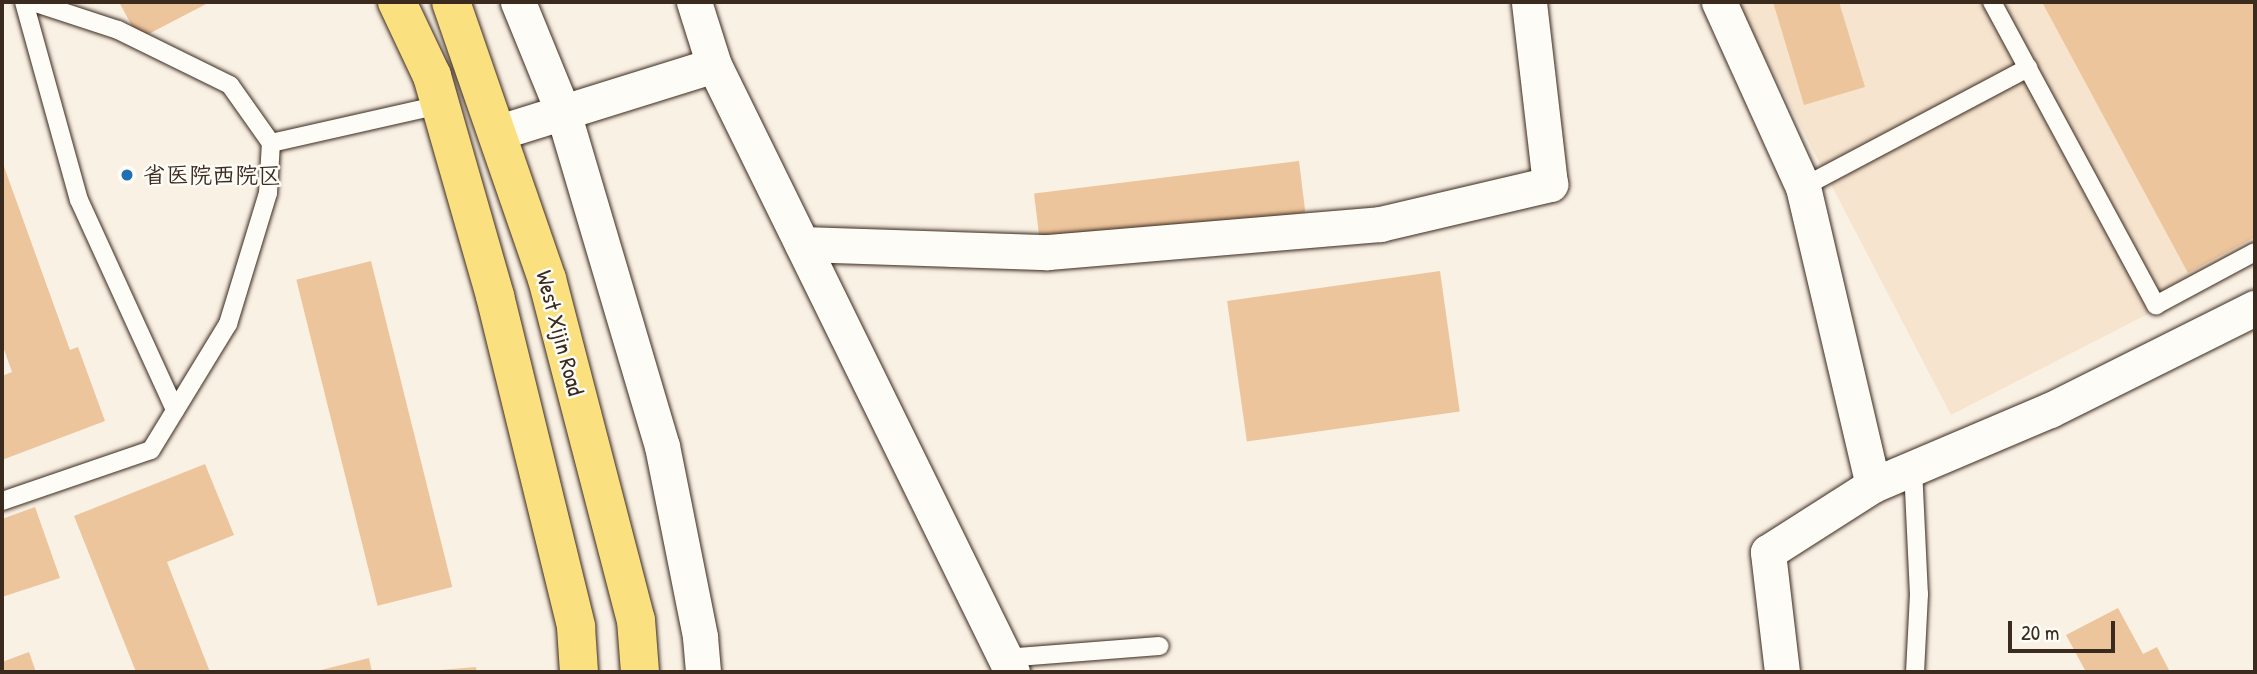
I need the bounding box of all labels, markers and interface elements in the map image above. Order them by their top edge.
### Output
place label: 省医院西院区 [143,161,281,189]
marker: 省医院西院区 [117,165,137,185]
street label: West Xijin Road [530,267,590,399]
scale bar [2012,608,2119,652]
text: 20 m [2021,618,2059,647]

